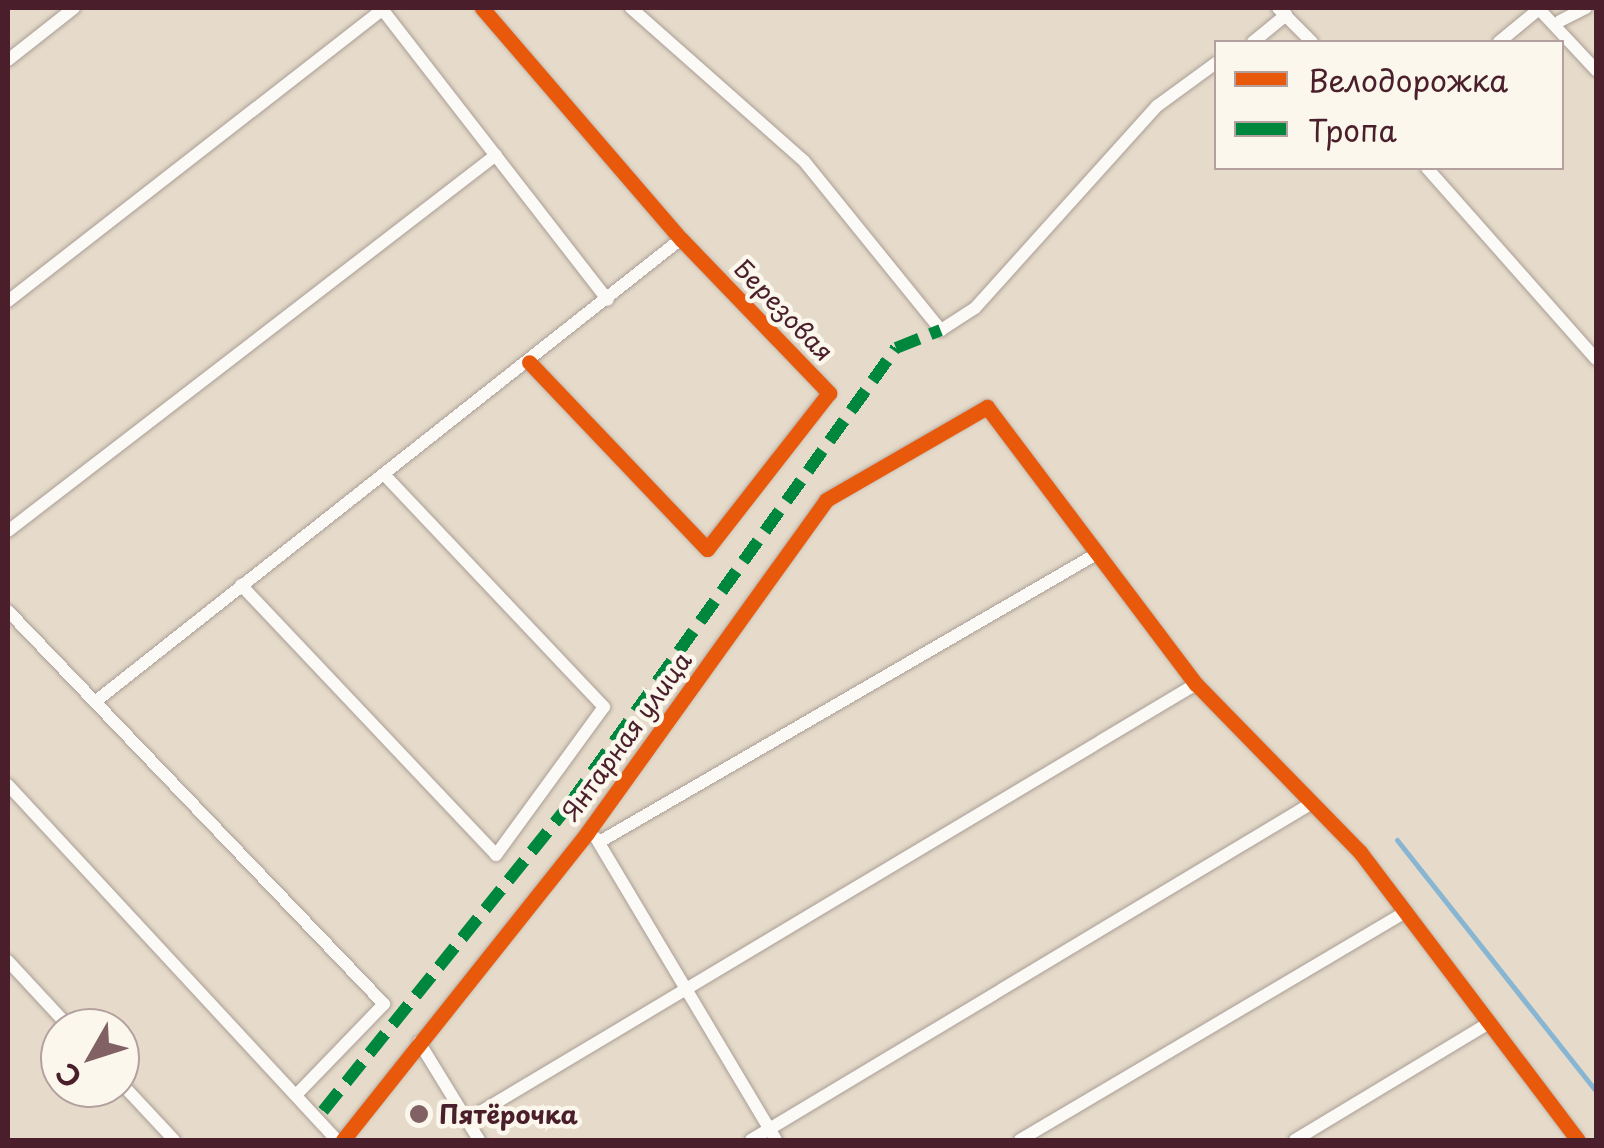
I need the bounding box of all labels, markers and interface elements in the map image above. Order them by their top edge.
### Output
legend [1214,40,1564,170]
text: Велодорожка [1308,57,1508,102]
text: Тропа [1308,107,1397,152]
street label: Березовая [728,253,840,367]
street label: Янтарная улица [554,645,698,827]
north arrow [40,1008,140,1108]
text: С [45,1054,91,1098]
place label: Пятёрочка [439,1099,578,1129]
marker: Пятёрочка [408,1103,430,1125]

